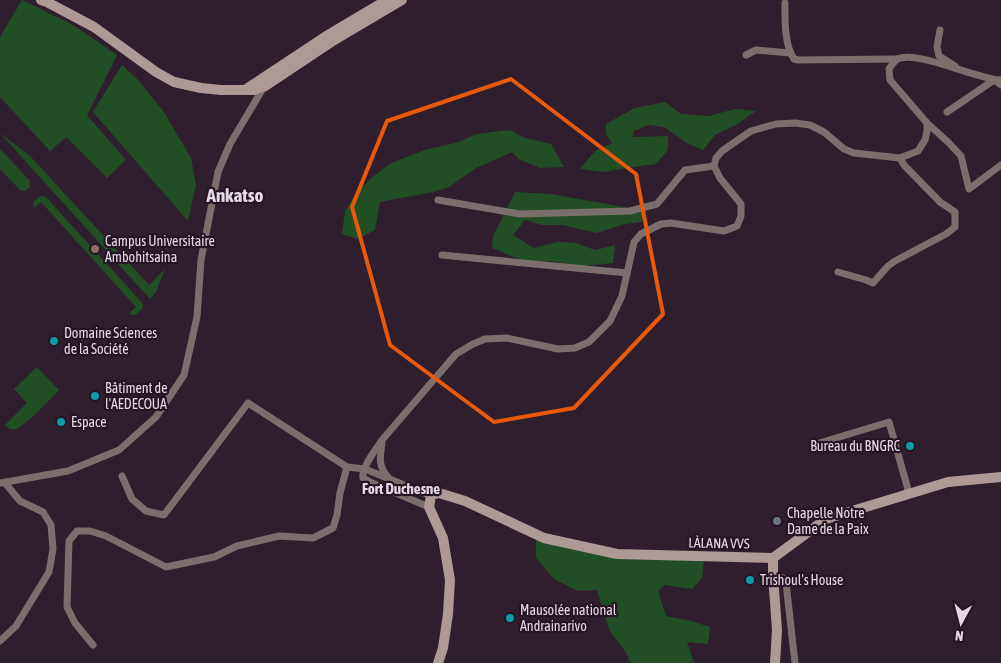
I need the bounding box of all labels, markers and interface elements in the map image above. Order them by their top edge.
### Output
district label: Ankatso [206,184,263,206]
place label: Campus Universitaire Ambohitsaina [105,233,215,265]
marker: Campus Universitaire Ambohitsaina [89,243,101,255]
place label: Domaine Sciences de la Société [64,325,157,357]
marker: Domaine Sciences de la Société [48,335,60,347]
place label: Bâtiment de l'AEDECOUA [105,380,168,412]
marker: Bâtiment de l'AEDECOUA [89,390,101,402]
place label: Espace [71,414,107,430]
marker: Espace [55,416,67,428]
place label: Bureau du BNGRC [810,438,901,454]
marker: Bureau du BNGRC [904,440,916,452]
district label: Fort Duchesne [362,480,440,497]
place label: Chapelle Notre Dame de la Paix [787,505,869,537]
marker: Chapelle Notre Dame de la Paix [771,515,783,527]
street label: LÀLANA VVS [688,534,750,552]
place label: Trishoul's House [760,572,843,588]
marker: Trishoul's House [744,574,756,586]
north arrow [936,598,986,648]
place label: Mausolée national Andrainarivo [520,602,617,634]
marker: Mausolée national Andrainarivo [504,612,516,624]
text: N [954,627,964,644]

